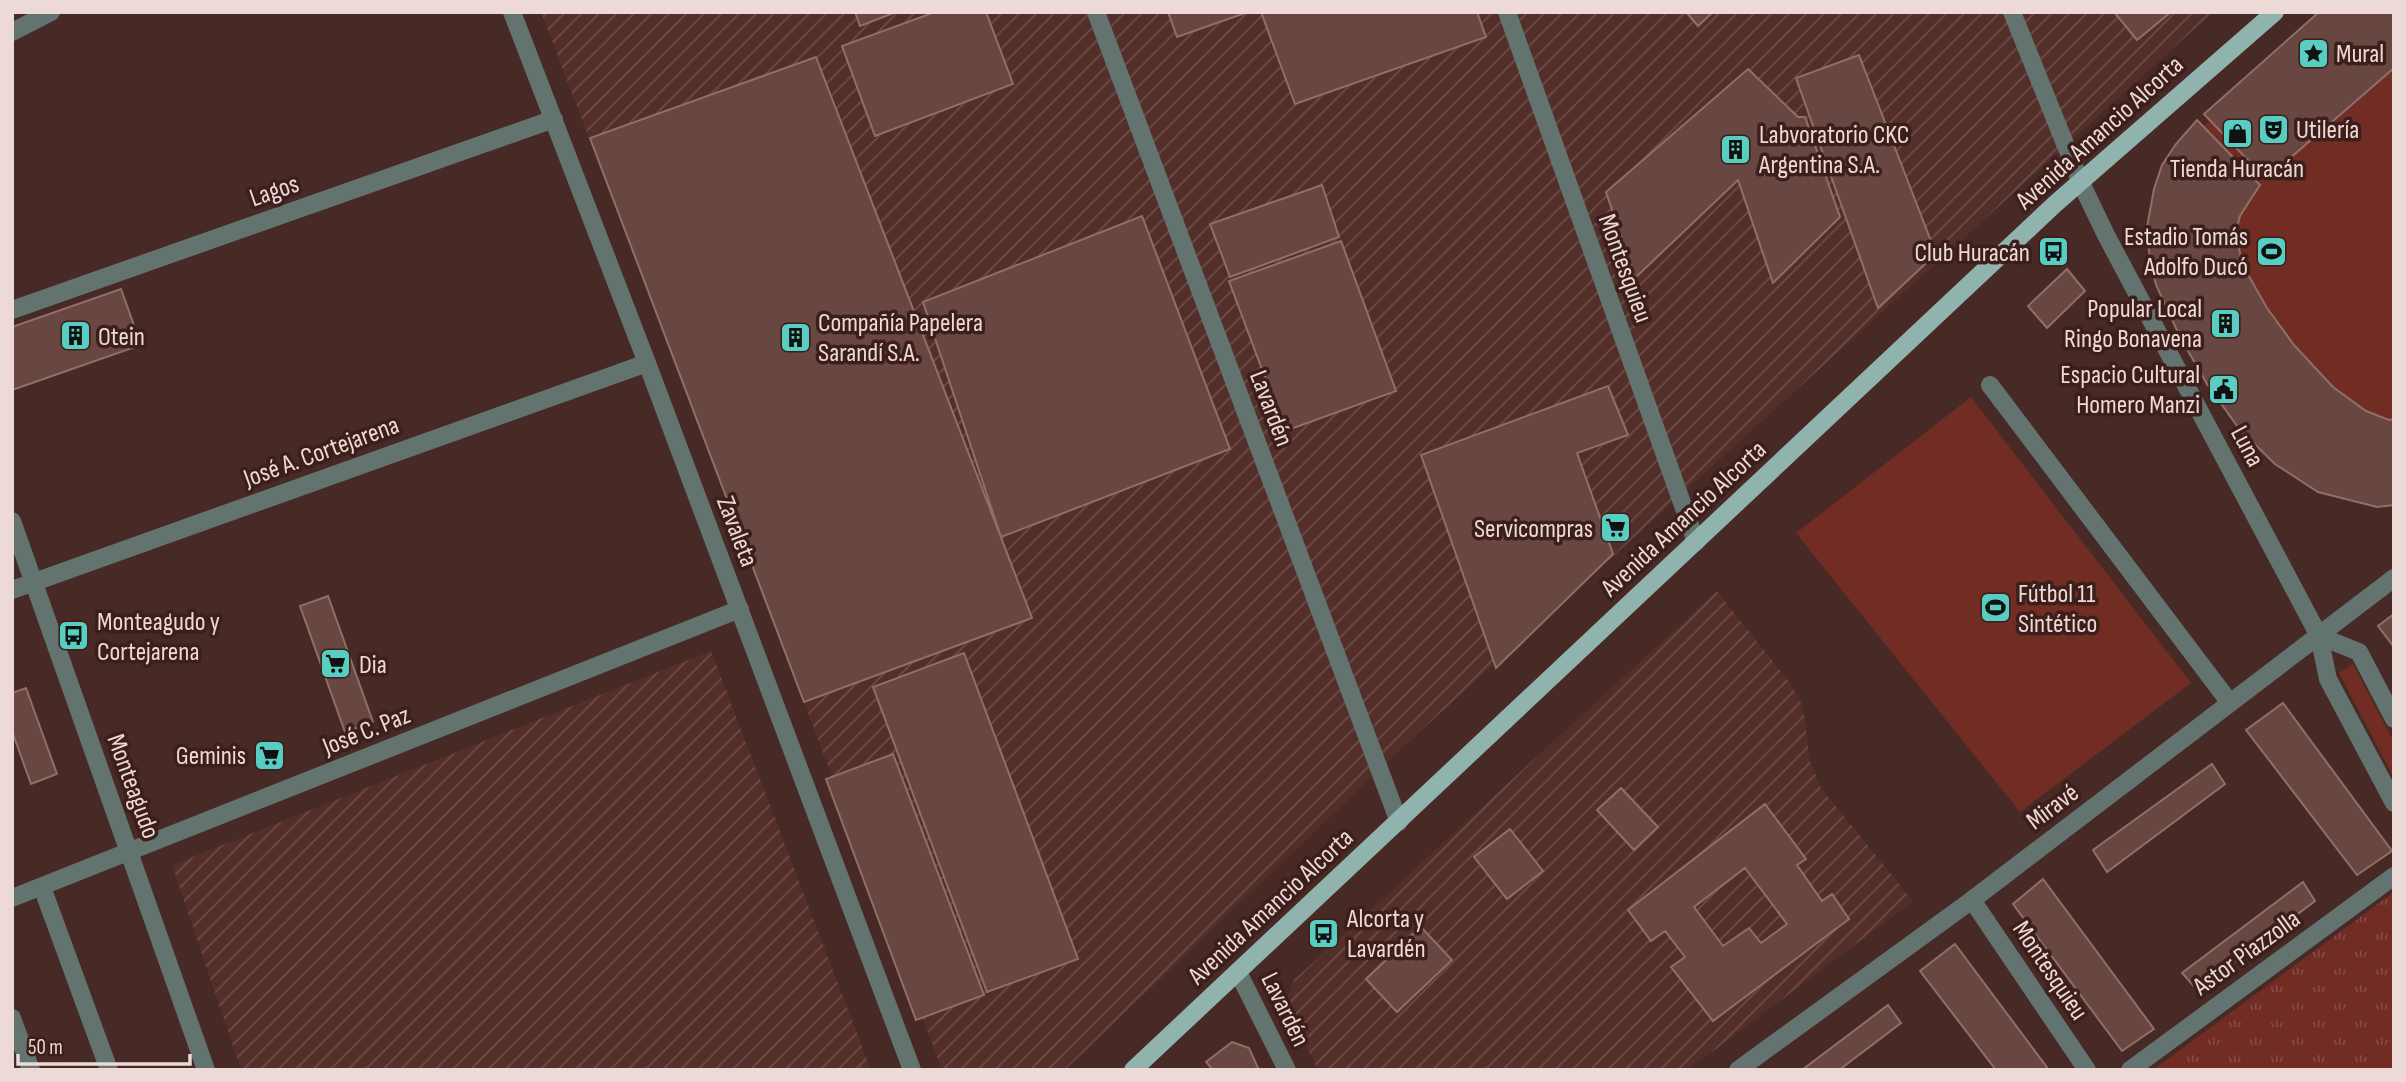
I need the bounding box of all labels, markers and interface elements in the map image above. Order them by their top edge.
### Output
place icon: Mural [2296,36,2330,70]
place label: Mural [2336,39,2384,70]
street label: Avenida Amancio Alcorta [2009,50,2190,217]
theatre icon: Utilería [2256,112,2290,146]
place label: Utilería [2296,115,2359,146]
shop icon: Tienda Huracán [2220,116,2254,150]
place label: Labvoratorio CKC Argentina S.A. [1758,120,1909,181]
building icon: Labvoratorio CKC Argentina S.A. [1719,132,1753,166]
place label: Tienda Huracán [2170,154,2304,185]
street label: Lagos [246,169,303,214]
street label: Montesquieu [1591,210,1658,327]
place label: Estadio Tomás Adolfo Ducó [2124,222,2248,283]
sports icon: Estadio Tomás Adolfo Ducó [2254,234,2288,268]
bus stop icon: Club Huracán [2036,235,2070,269]
place label: Club Huracán [1914,238,2030,269]
place label: Popular Local Ringo Bonavena [2064,294,2202,355]
building icon: Popular Local Ringo Bonavena [2208,306,2242,340]
place label: Compañía Papelera Sarandí S.A. [818,308,983,369]
building icon: Otein [58,319,92,353]
building icon: Compañía Papelera Sarandí S.A. [778,320,812,354]
place label: Otein [98,322,145,353]
place label: Espacio Cultural Homero Manzi [2060,360,2200,421]
street label: Lavardén [1242,366,1299,451]
public building icon: Espacio Cultural Homero Manzi [2206,372,2240,406]
street label: José A. Cortejarena [239,410,403,495]
street label: Luna [2223,421,2270,472]
street label: Avenida Amancio Alcorta [1594,435,1773,604]
street label: Zavaleta [709,492,764,571]
supermarket icon: Servicompras [1599,511,1633,545]
place label: Servicompras [1474,514,1593,545]
place label: Fútbol 11 Sintético [2018,579,2097,640]
sports icon: Fútbol 11 Sintético [1978,591,2012,625]
place label: Monteagudo y Cortejarena [97,607,220,668]
bus stop icon: Monteagudo y Cortejarena [57,619,91,653]
supermarket icon: Dia [319,647,353,681]
place label: Dia [359,650,387,681]
street label: José C. Paz [317,700,415,763]
street label: Monteagudo [99,730,166,843]
supermarket icon: Geminis [252,738,286,772]
place label: Geminis [176,741,246,772]
street label: Miravé [2021,778,2085,837]
street label: Avenida Amancio Alcorta [1181,823,1360,992]
place label: Alcorta y Lavardén [1346,904,1426,965]
street label: Astor Piazzolla [2186,904,2307,1003]
street label: Montesquieu [2005,915,2094,1026]
bus stop icon: Alcorta y Lavardén [1307,916,1341,950]
street label: Lavardén [1253,968,1316,1052]
scale bar [18,1023,189,1066]
text: 50 m [28,1035,63,1060]

